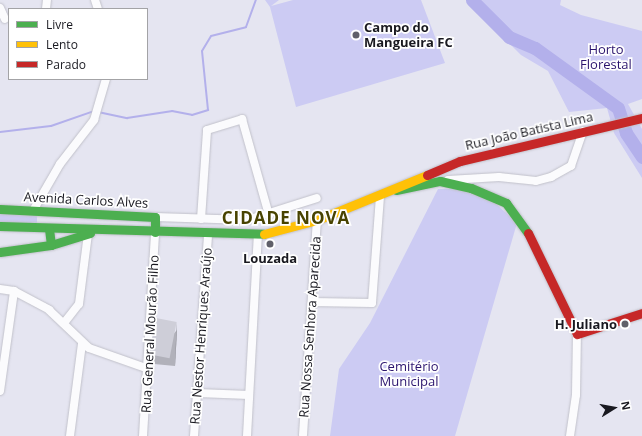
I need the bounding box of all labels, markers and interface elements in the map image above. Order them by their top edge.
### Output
legend [8,8,148,80]
text: Livre [46,16,73,33]
place label: Campo do Mangueira FC [364,20,453,51]
marker: Campo do Mangueira FC [351,30,361,40]
text: Lento [46,36,78,53]
park label: Horto Florestal [580,42,632,73]
text: Parado [46,56,86,73]
street label: Rua João Batista Lima [464,109,594,153]
street label: Avenida Carlos Alves [23,189,149,211]
district label: CIDADE NOVA [222,208,350,228]
street label: Rua Nossa Senhora Aparecida [296,236,324,418]
marker: Louzada [265,239,275,249]
street label: Rua Nestor Henriques Araújo [187,247,215,425]
place label: Louzada [243,250,297,266]
street label: Rua General Mourão Filho [138,255,162,413]
place label: H. Juliano [555,316,617,332]
marker: H. Juliano [620,319,630,329]
park label: Cemitério Municipal [379,359,439,390]
north arrow [594,388,634,428]
text: N [618,400,634,411]

